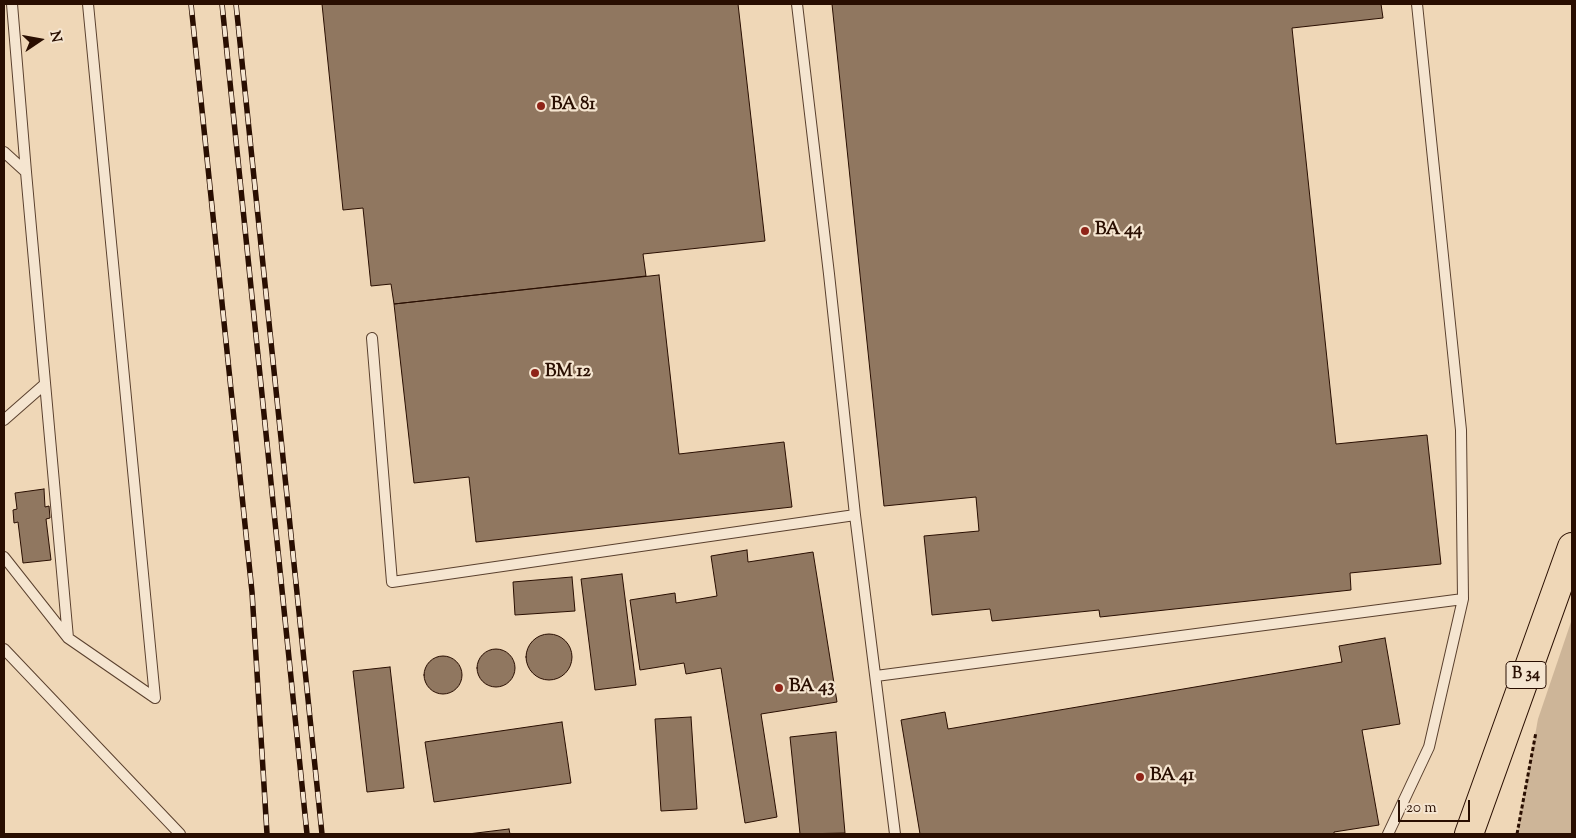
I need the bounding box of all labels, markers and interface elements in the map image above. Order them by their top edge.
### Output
north arrow [15,15,65,65]
text: N [44,29,66,44]
place label: BA 81 [551,95,595,117]
marker: BA 81 [535,100,547,112]
place label: BA 44 [1095,220,1142,242]
marker: BA 44 [1079,225,1091,237]
place label: BM 12 [545,362,591,384]
marker: BM 12 [529,367,541,379]
road number: B 34 [1506,662,1546,688]
place label: BA 43 [789,677,835,699]
marker: BA 43 [773,682,785,694]
place label: BA 41 [1150,766,1194,788]
marker: BA 41 [1134,771,1146,783]
scale bar [1401,790,1474,822]
text: 20 m [1406,798,1437,819]

